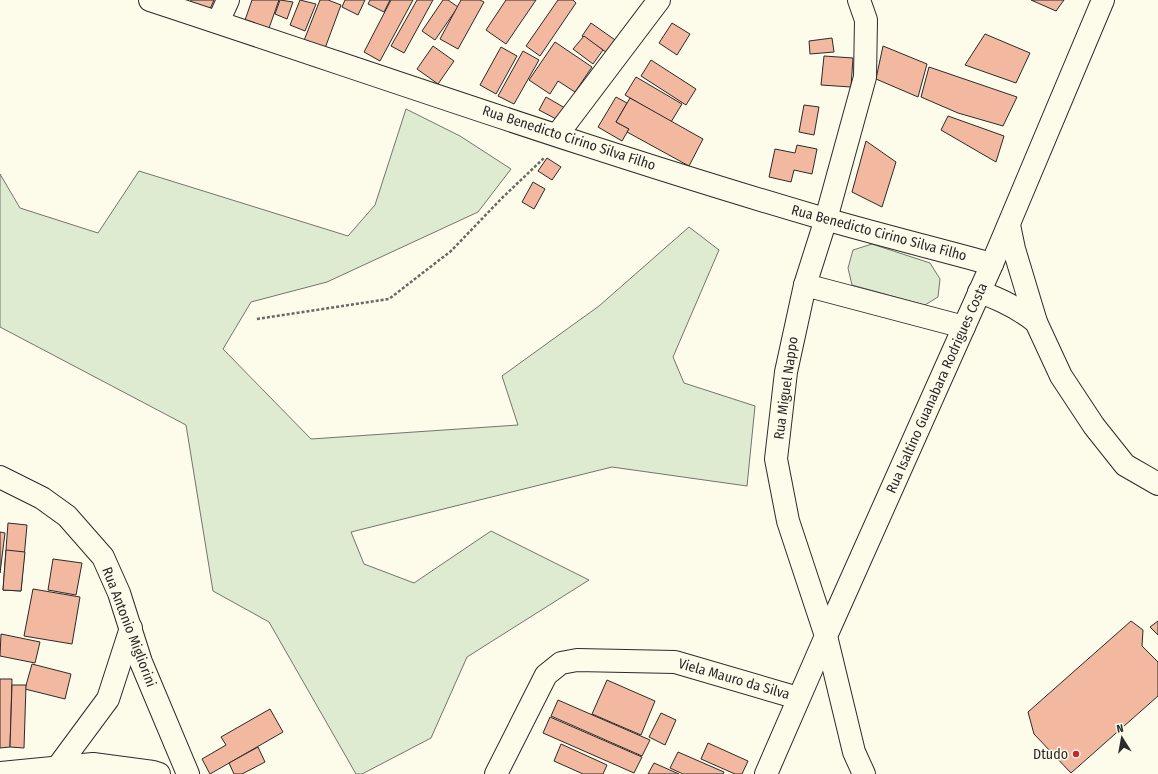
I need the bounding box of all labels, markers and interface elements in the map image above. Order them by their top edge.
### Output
street label: Rua Benedicto Cirino Silva Filho [480,102,658,174]
street label: Rua Benedicto Cirino Silva Filho [789,201,969,265]
street label: Rua Isaltino Guanabara Rodrigues Costa [883,280,991,496]
street label: Rua Miguel Nappo [770,335,802,441]
street label: Rua Antonio Migliorini [98,565,160,689]
street label: Viela Mauro da Silva [676,655,792,703]
north arrow [1102,718,1142,758]
text: N [1116,722,1125,736]
place label: Dtudo [1033,746,1068,763]
marker: Dtudo [1071,749,1081,759]

